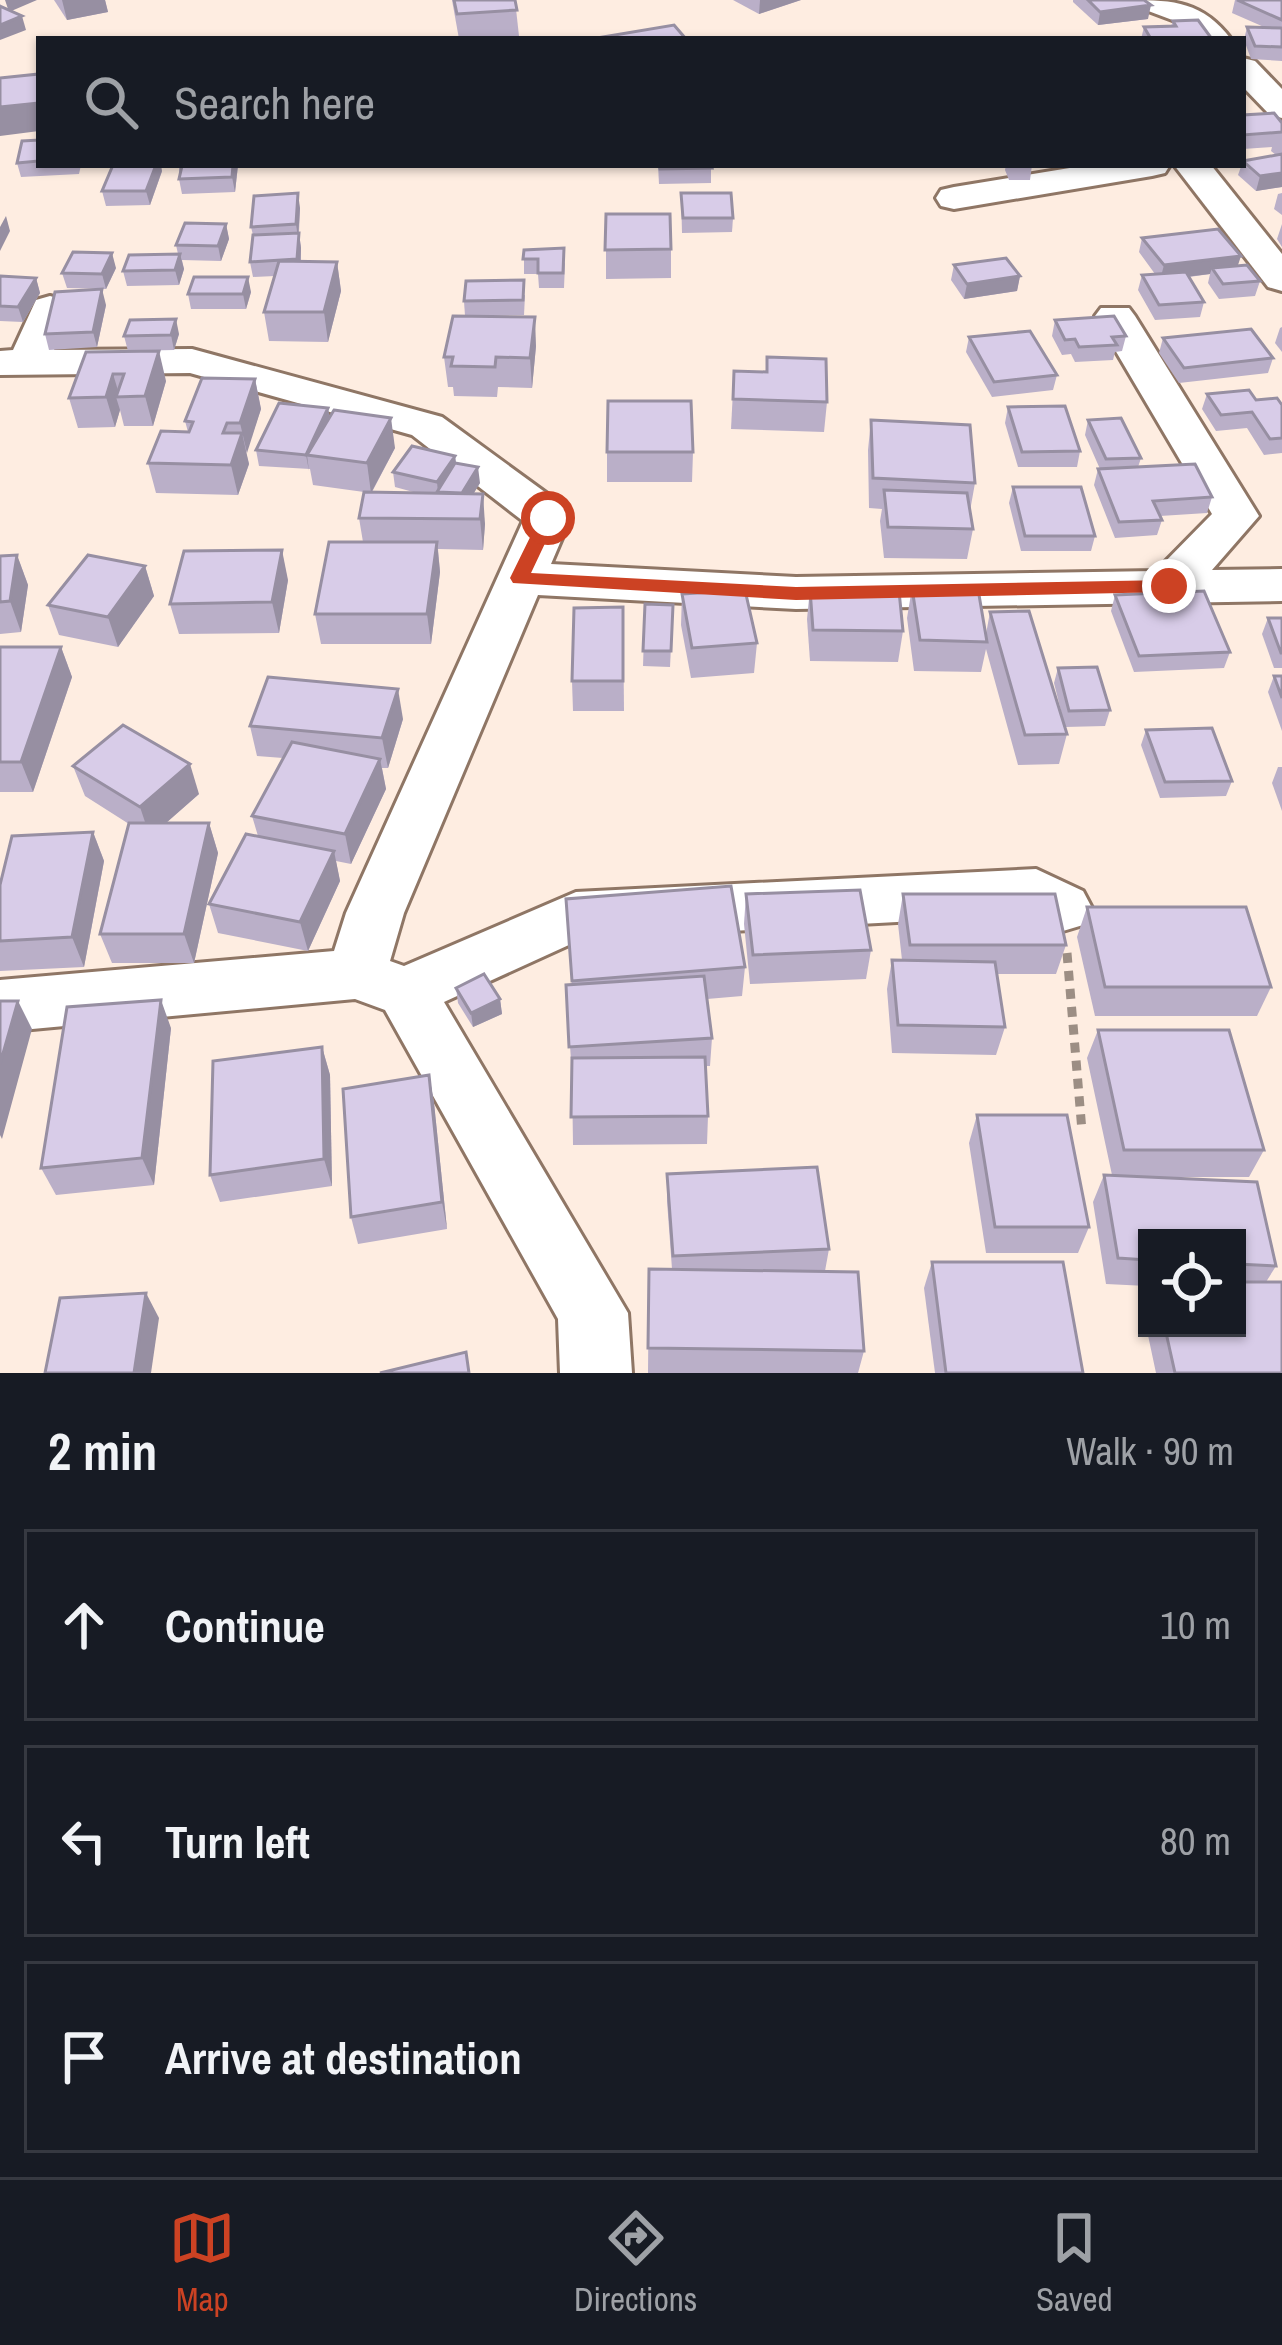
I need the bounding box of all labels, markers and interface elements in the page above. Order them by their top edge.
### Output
search box [36,36,1246,168]
icon: search [78,69,144,135]
text: Search here [174,72,375,133]
route start [521,491,575,545]
route end [1142,559,1196,613]
map controls [1138,1229,1246,1337]
button: locate [1138,1229,1246,1337]
text: 2 min [48,1417,157,1486]
text: Walk · 90 m [1066,1425,1234,1477]
icon: ahead [51,1592,117,1658]
text: Continue [165,1595,325,1656]
text: 10 m [1160,1599,1231,1651]
icon: left [51,1808,117,1874]
text: Turn left [165,1811,310,1872]
text: 80 m [1160,1815,1231,1867]
icon: arrive [51,2024,117,2090]
text: Arrive at destination [165,2027,522,2088]
tab: Map [169,2205,235,2321]
tab: Directions [574,2205,697,2321]
tab: Saved [1036,2205,1113,2321]

